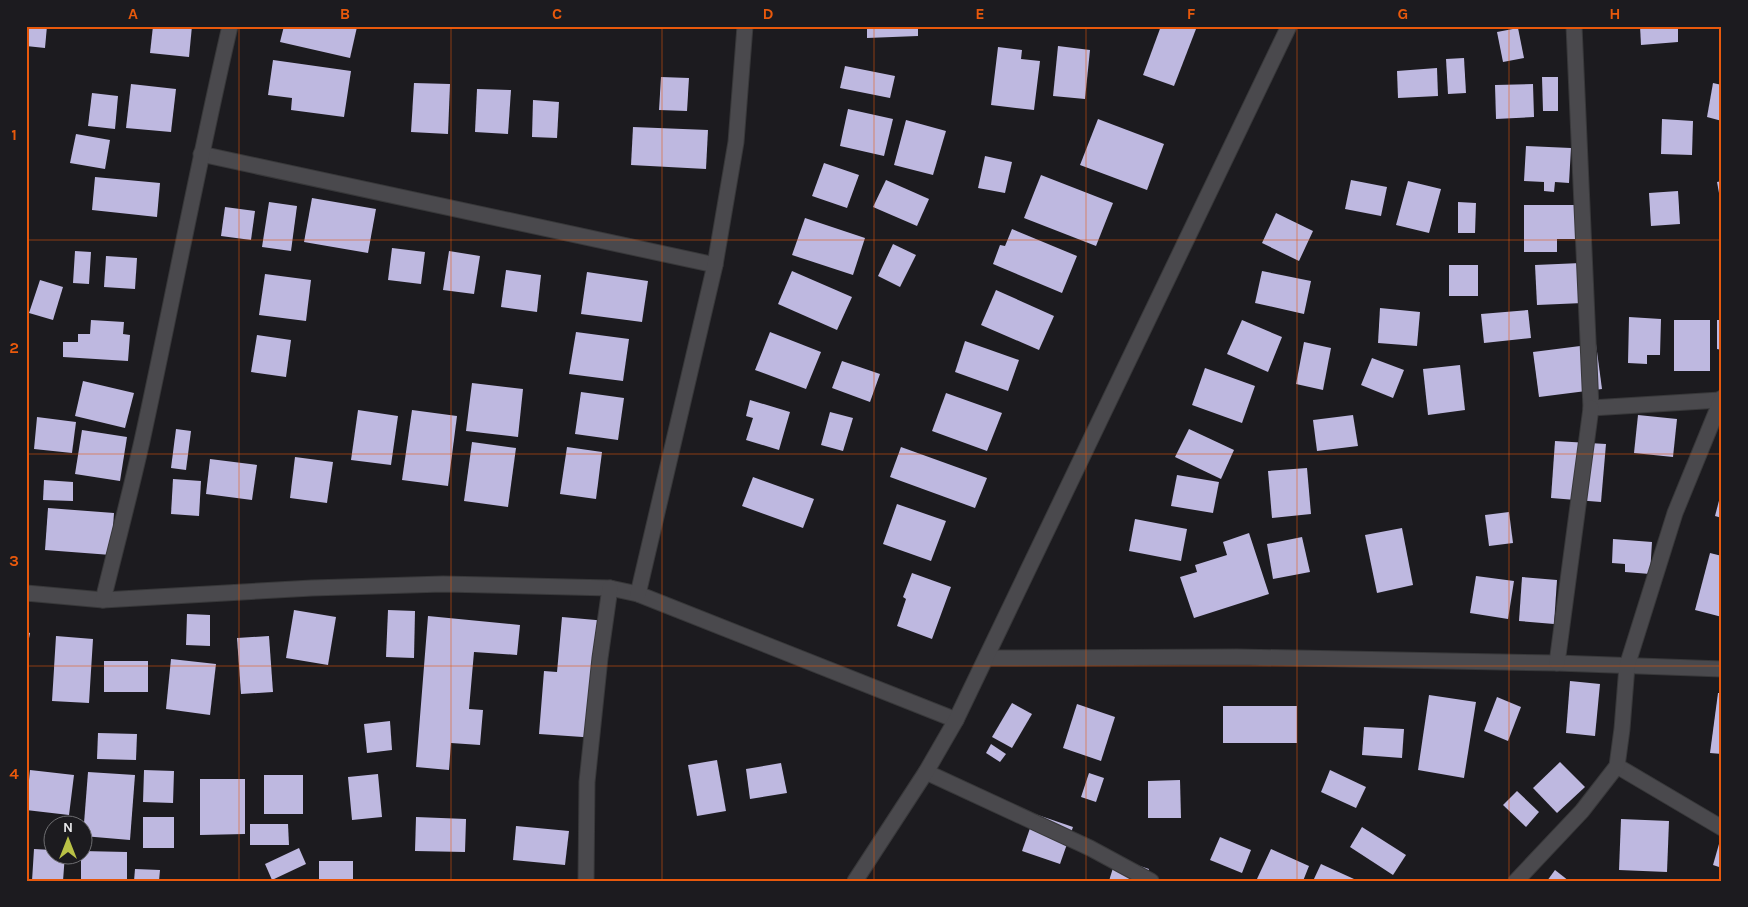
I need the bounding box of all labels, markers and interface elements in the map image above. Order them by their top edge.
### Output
text: A [128,4,138,23]
text: B [340,4,350,23]
text: C [552,4,562,23]
text: D [763,4,774,23]
text: E [975,4,985,23]
text: F [1187,4,1196,23]
text: G [1398,4,1408,23]
text: H [1609,4,1621,23]
text: 1 [11,125,17,144]
text: 2 [9,338,19,357]
text: 3 [9,551,19,570]
text: 4 [9,764,19,783]
north arrow [42,814,92,864]
text: N [63,819,73,836]

